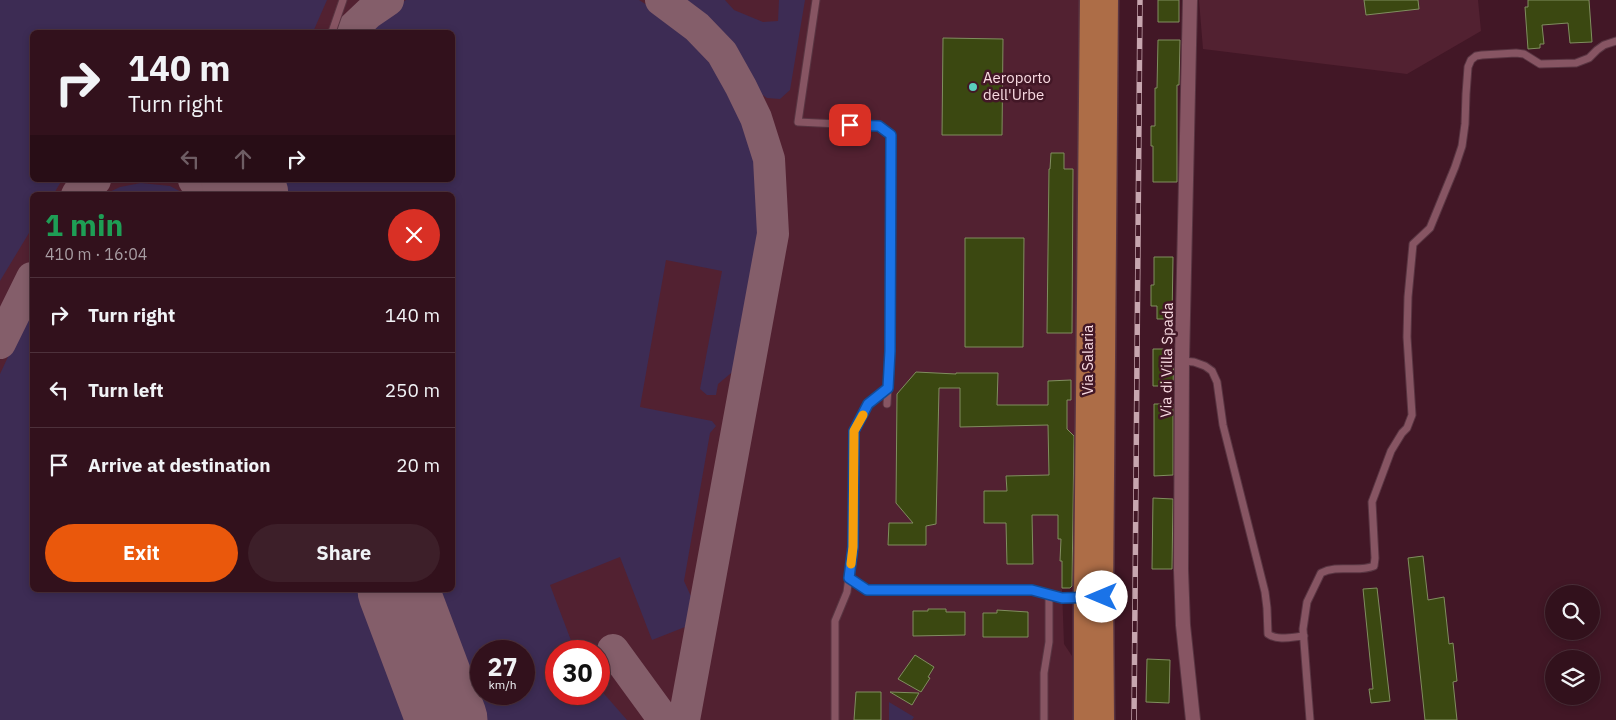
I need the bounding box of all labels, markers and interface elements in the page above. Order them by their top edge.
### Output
text: 140 m [128,45,231,91]
icon: right [45,50,110,115]
place label: Aeroporto dell'Urbe [983,68,1051,104]
marker: Aeroporto dell'Urbe [967,81,979,93]
text: Turn right [128,89,223,118]
pin [829,104,871,146]
icon: arrive [836,111,864,139]
icon: left [176,145,204,173]
icon: ahead [229,145,257,173]
icon: right [282,145,310,173]
text: 1 min [45,205,123,244]
button: close [388,209,440,261]
text: 410 m · 16:04 [45,244,147,264]
icon: right [45,301,73,329]
street label: Via di Villa Spada [1156,302,1177,418]
text: Turn right [88,303,175,327]
text: 140 m [385,303,440,327]
street label: Via Salaria [1078,325,1097,395]
icon: left [45,376,73,404]
text: Turn left [88,378,164,402]
text: 250 m [385,378,440,402]
icon: arrive [45,451,73,479]
text: Arrive at destination [88,453,271,477]
text: 20 m [396,453,440,477]
button: Exit [45,524,238,582]
button: Share [248,524,440,582]
position arrow [1075,570,1127,622]
map controls [1545,585,1600,705]
button: search [1545,585,1600,640]
speed limit sign: 30 [545,640,610,705]
text: 27 [487,650,518,683]
button: layers [1545,650,1600,705]
text: km/h [488,677,517,692]

